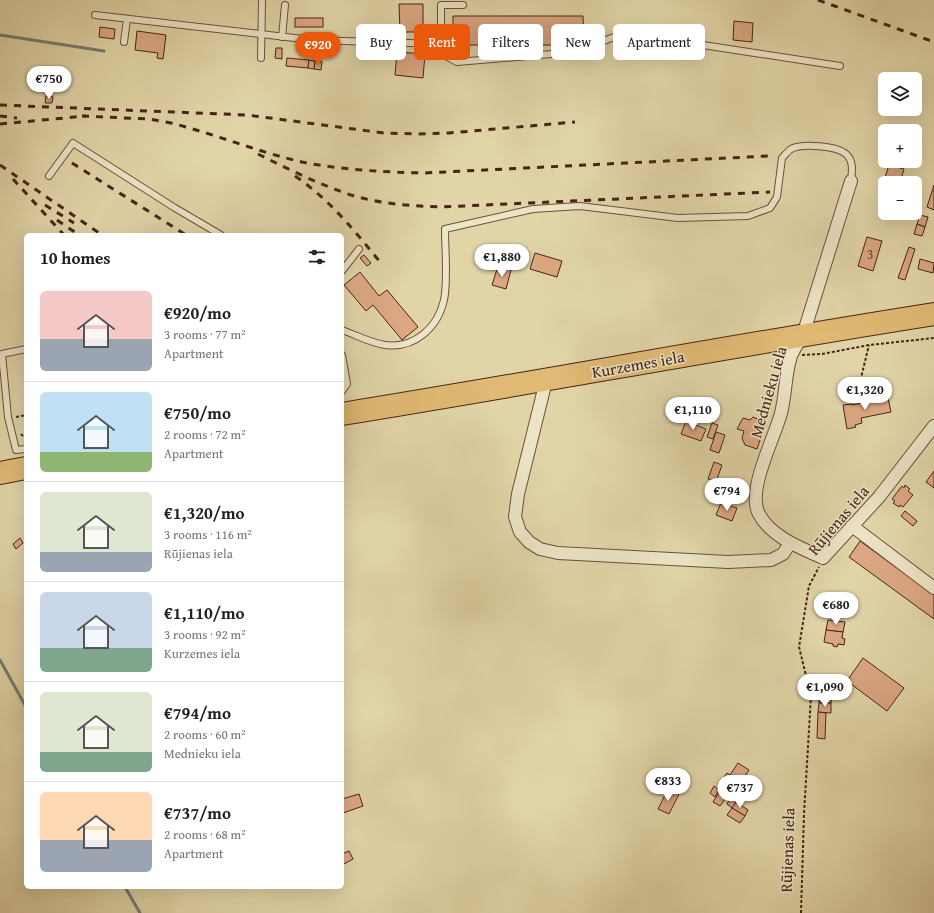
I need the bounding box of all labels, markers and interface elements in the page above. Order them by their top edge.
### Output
chip: Buy [356,24,406,60]
chip: Rent [414,24,470,60]
chip: Filters [478,24,543,60]
chip: New [551,24,605,60]
chip: Apartment [613,24,705,60]
pin: €920 [294,32,342,66]
text: €920 [305,35,331,54]
pin: €750 [25,66,73,100]
text: €750 [36,69,62,88]
map controls [878,72,922,220]
button: layers [878,72,922,116]
button: + [878,124,922,168]
button: − [878,176,922,220]
pin: €1,880 [469,244,535,278]
house number: 3 [867,244,873,264]
text: 10 homes [40,245,111,270]
icon: filters [306,246,328,268]
text: €1,880 [483,247,521,266]
text: €920/mo [164,300,231,325]
icon: home [72,307,120,355]
text: 3 rooms · 77 m² [164,325,246,344]
street label: Mednieku iela [743,343,793,441]
text: Apartment [164,344,224,363]
street label: Kurzemes iela [590,344,687,384]
pin: €1,320 [832,377,898,411]
text: €1,320 [846,380,884,399]
pin: €1,110 [660,397,726,431]
text: €750/mo [164,400,231,425]
text: €1,110 [674,400,712,419]
icon: home [72,408,120,456]
text: 2 rooms · 72 m² [164,425,246,444]
text: Apartment [164,444,224,463]
pin: €794 [703,478,751,512]
street label: Rūjienas iela [802,480,875,560]
text: €794 [714,481,740,500]
text: €1,320/mo [164,500,245,525]
icon: home [72,508,120,556]
text: 3 rooms · 116 m² [164,525,252,544]
text: Rūjienas iela [164,544,233,563]
pin: €680 [812,592,860,626]
text: €680 [823,595,849,614]
text: €1,110/mo [164,600,245,625]
icon: home [72,608,120,656]
text: 3 rooms · 92 m² [164,625,246,644]
text: Kurzemes iela [164,644,240,663]
pin: €1,090 [792,674,858,708]
text: €1,090 [806,677,844,696]
text: €794/mo [164,700,231,725]
icon: home [72,708,120,756]
text: 2 rooms · 60 m² [164,725,246,744]
text: Mednieku iela [164,744,241,763]
pin: €833 [644,768,692,802]
text: €833 [655,771,681,790]
pin: €737 [716,775,764,809]
text: €737 [727,778,753,797]
text: €737/mo [164,800,231,825]
street label: Rūjienas iela [774,807,800,893]
icon: home [72,808,120,856]
text: 2 rooms · 68 m² [164,825,246,844]
text: Apartment [164,844,224,863]

